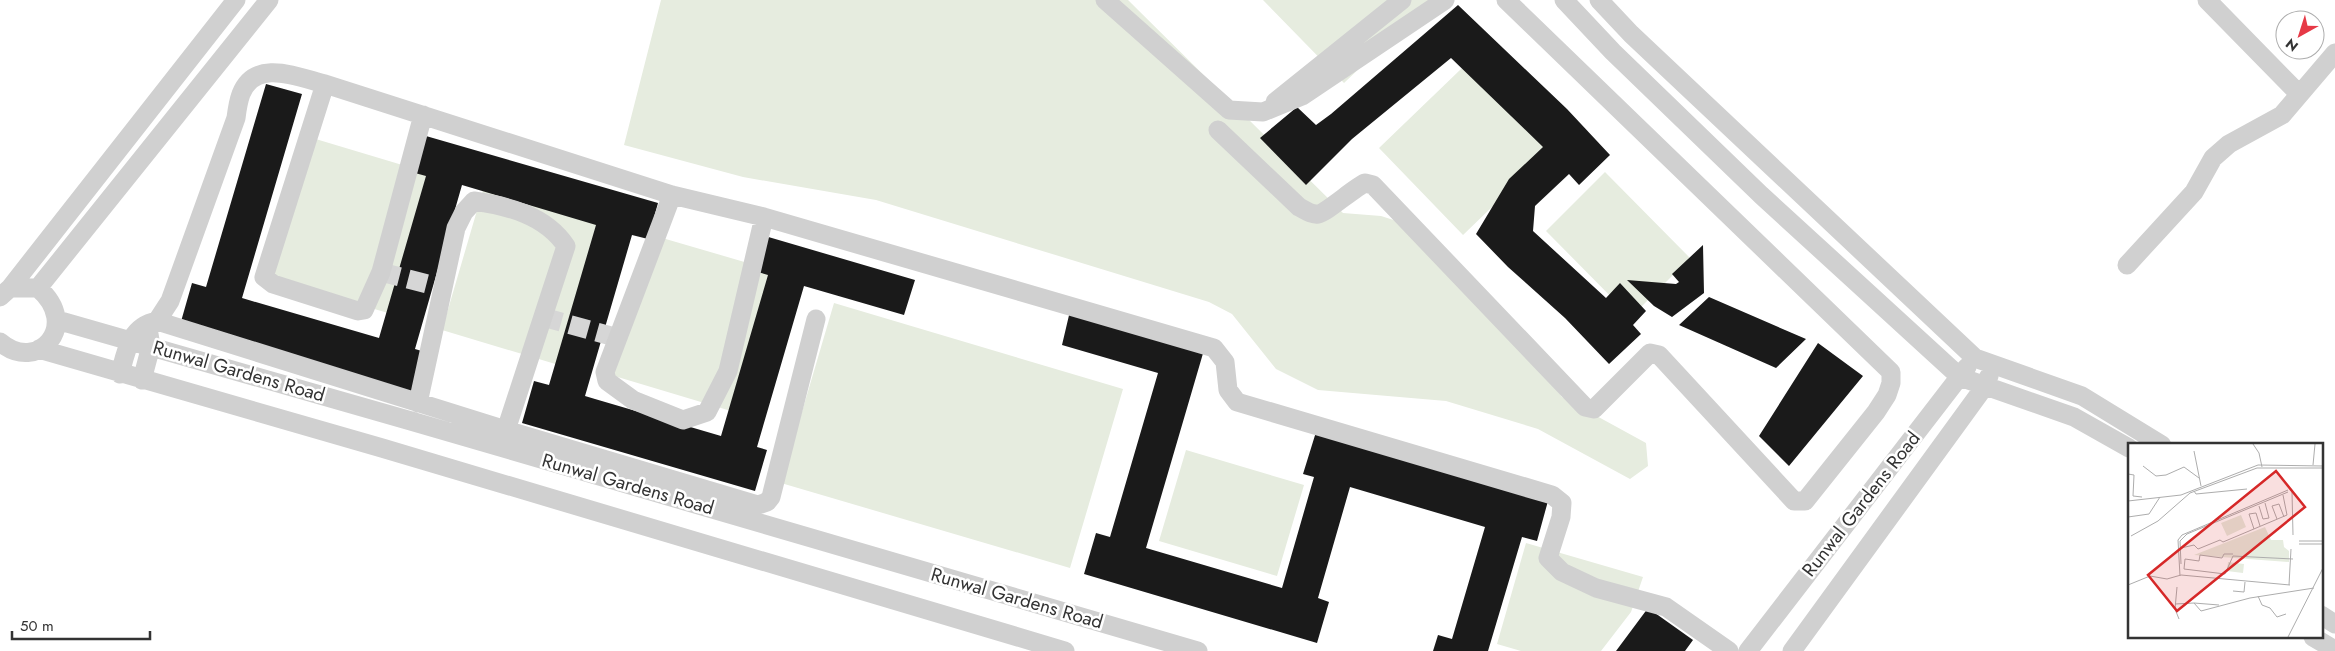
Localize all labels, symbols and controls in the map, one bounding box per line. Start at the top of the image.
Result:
north arrow [2275,10,2325,60]
text: N [2281,34,2302,56]
street label: Runwal Gardens Road [150,333,328,409]
street label: Runwal Gardens Road [1796,426,1926,582]
inset map [2128,443,2322,638]
street label: Runwal Gardens Road [539,446,717,522]
street label: Runwal Gardens Road [928,560,1106,636]
scale bar [12,608,150,640]
text: 50 m [20,615,54,637]

